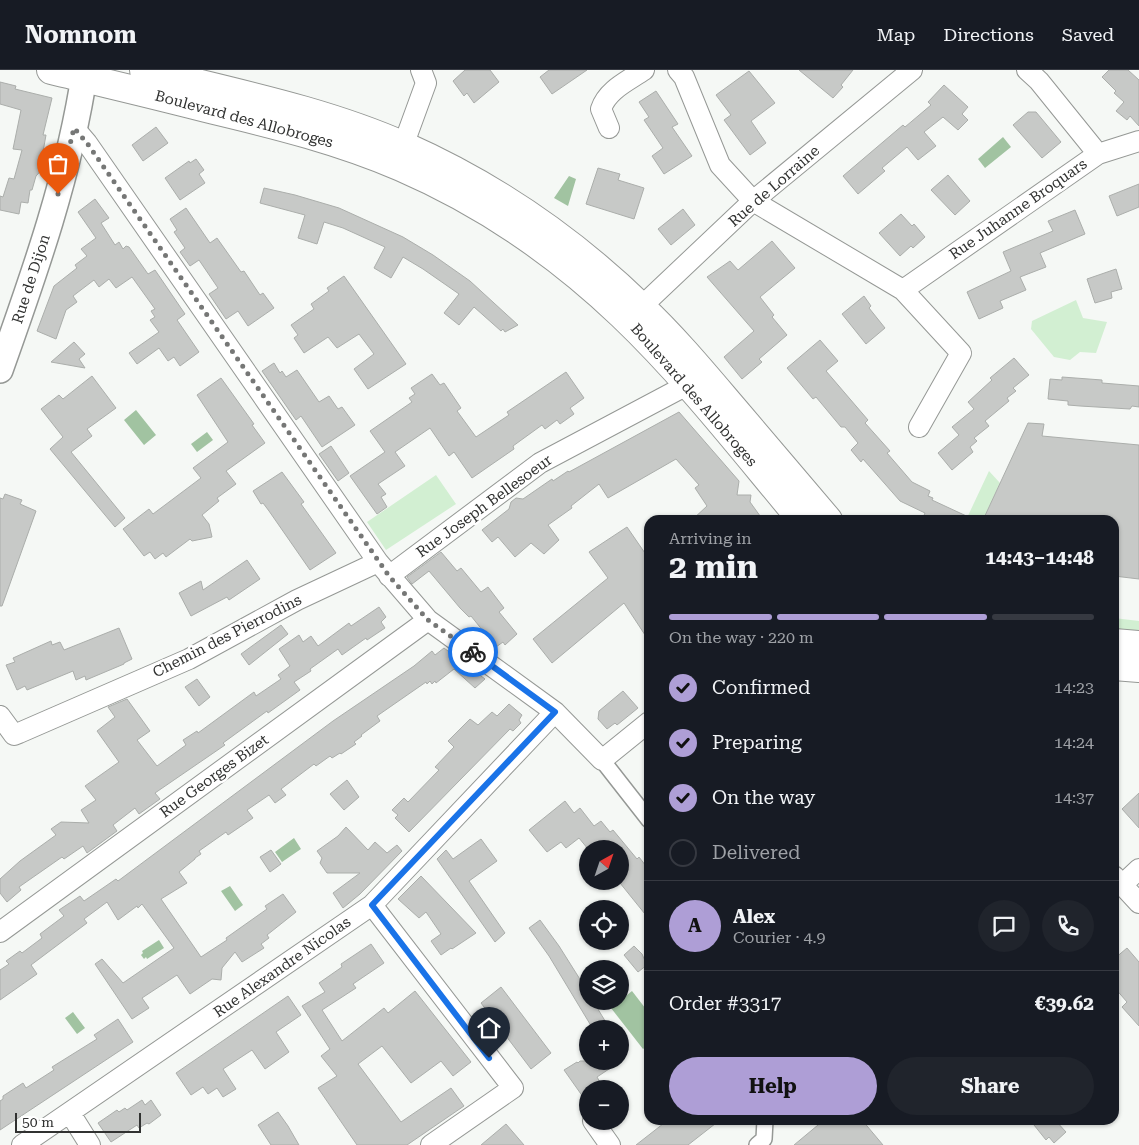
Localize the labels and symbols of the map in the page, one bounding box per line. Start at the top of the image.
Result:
street label: Boulevard des Allobroges [153,87,335,151]
street label: Rue de Lorraine [725,142,823,230]
pin [37,143,79,194]
street label: Rue Juhanne Broquars [946,155,1090,263]
street label: Rue de Dijon [8,232,54,326]
street label: Boulevard des Allobroges [627,320,761,470]
street label: Rue Joseph Bellesoeur [413,451,555,561]
street label: Chemin des Pierrodins [150,591,304,681]
courier [448,627,498,677]
street label: Rue Georges Bizet [156,730,272,821]
north arrow [579,840,629,890]
street label: Rue Alexandre Nicolas [210,913,354,1021]
pin [468,1007,510,1058]
scale bar [15,1110,141,1133]

